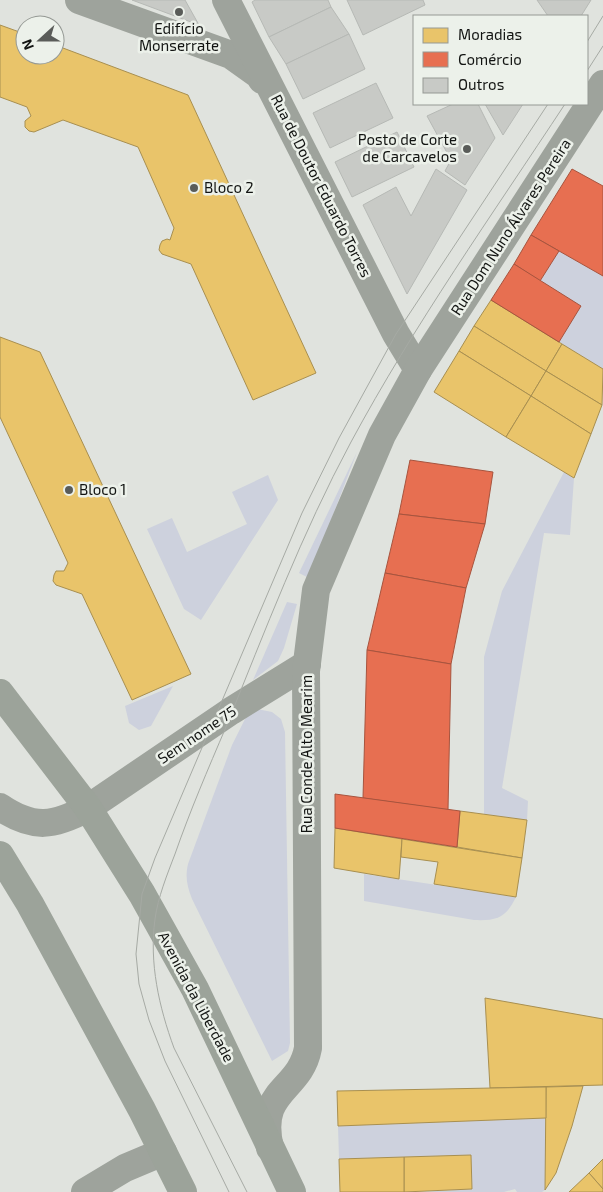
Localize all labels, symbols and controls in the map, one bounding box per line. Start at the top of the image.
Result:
marker: Edifício Monserrate [173,6,185,18]
north arrow [15,15,65,65]
legend [413,15,588,105]
place label: Edifício Monserrate [139,19,219,54]
text: Moradias [458,25,522,43]
text: N [18,37,37,53]
text: Comércio [458,50,522,68]
text: Outros [458,75,504,93]
street label: Rua de Doutor Eduardo Torres [268,91,376,280]
place label: Posto de Corte de Carcavelos [358,130,457,165]
street label: Rua Dom Nuno Álvares Pereira [446,135,574,318]
marker: Posto de Corte de Carcavelos [461,143,473,155]
place label: Bloco 2 [204,178,254,196]
marker: Bloco 2 [188,182,200,194]
place label: Bloco 1 [79,480,126,498]
marker: Bloco 1 [63,484,75,496]
street label: Rua Conde Alto Mearim [297,675,315,833]
street label: Sem nome 75 [154,701,239,767]
street label: Avenida da Liberdade [155,928,239,1065]

